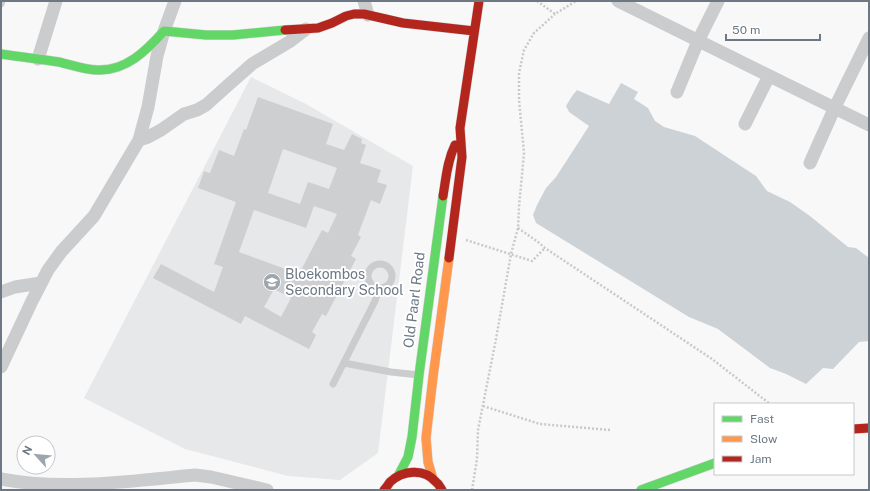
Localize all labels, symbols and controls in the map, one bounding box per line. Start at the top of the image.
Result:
scale bar [726,16,820,42]
text: 50 m [732,23,760,37]
street label: Old Paarl Road [400,251,428,349]
place label: Bloekombos Secondary School [285,266,404,298]
school or university icon: Bloekombos Secondary School [262,272,282,292]
legend [714,403,854,475]
text: Fast [750,412,775,426]
text: Slow [750,432,778,446]
north arrow [16,435,56,475]
text: N [20,444,34,457]
text: Jam [750,452,772,466]

